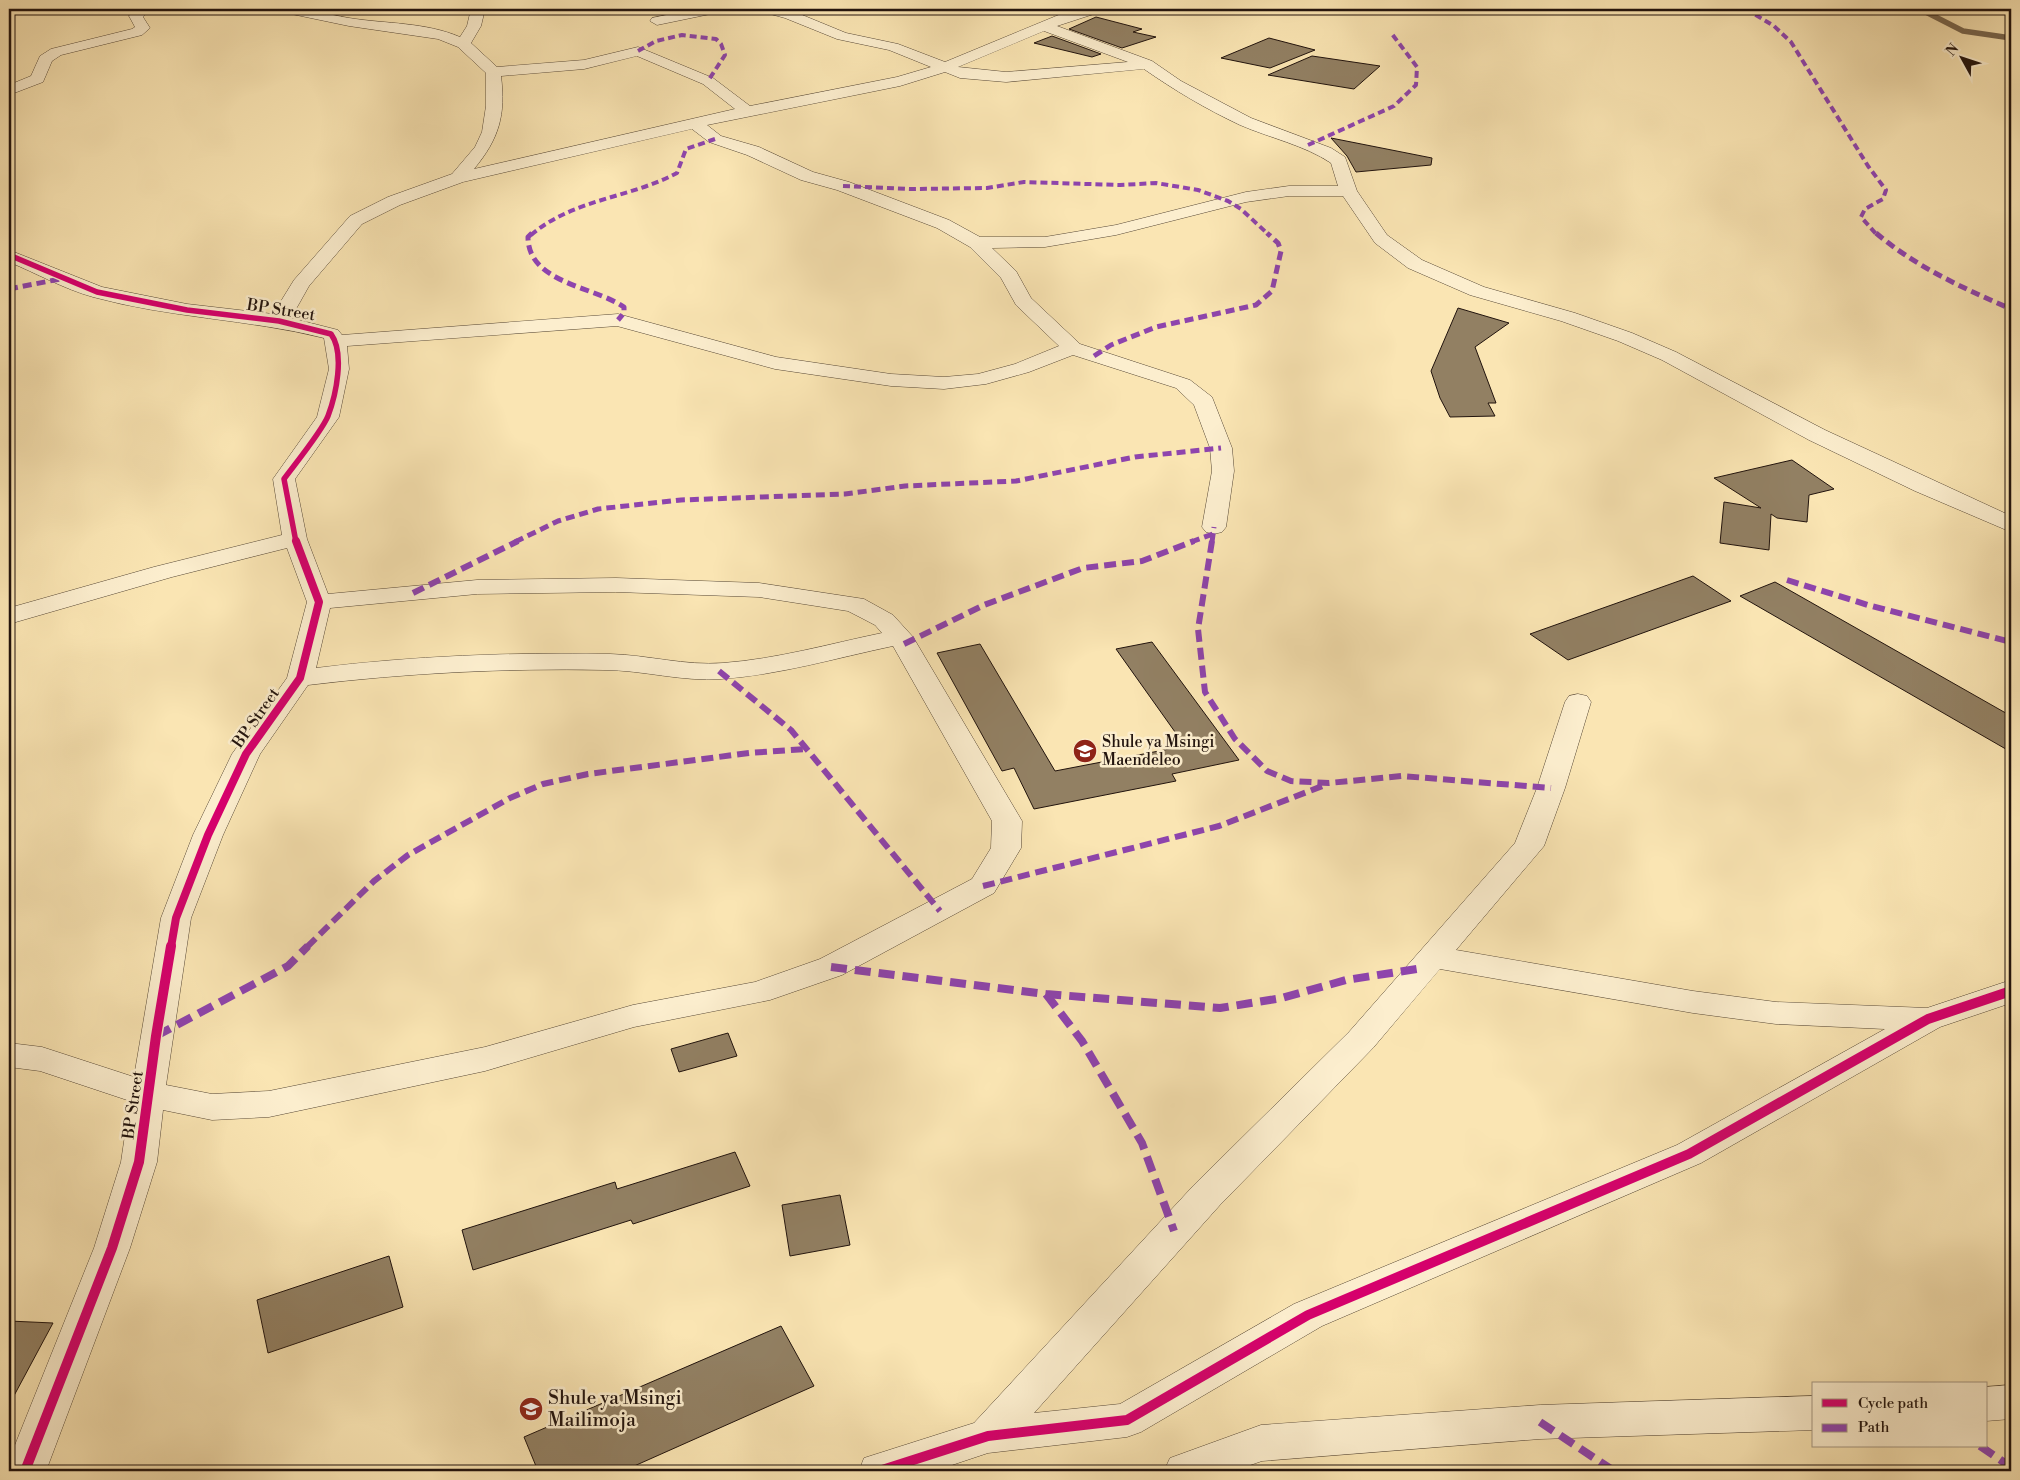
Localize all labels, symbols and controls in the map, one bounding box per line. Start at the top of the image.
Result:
north arrow [1938,32,1988,82]
text: N [1942,40,1963,60]
street label: BP Street [244,295,317,325]
street label: BP Street [227,684,284,753]
place label: Shule ya Msingi Maendeleo [1102,732,1215,770]
school or university icon: Shule ya Msingi Maendeleo [1072,738,1098,764]
street label: BP Street [118,1069,148,1142]
legend [1812,1382,1988,1448]
place label: Shule ya Msingi Mailimoja [548,1386,682,1432]
text: Cycle path [1858,1394,1928,1413]
school or university icon: Shule ya Msingi Mailimoja [518,1396,544,1422]
text: Path [1858,1418,1890,1437]

